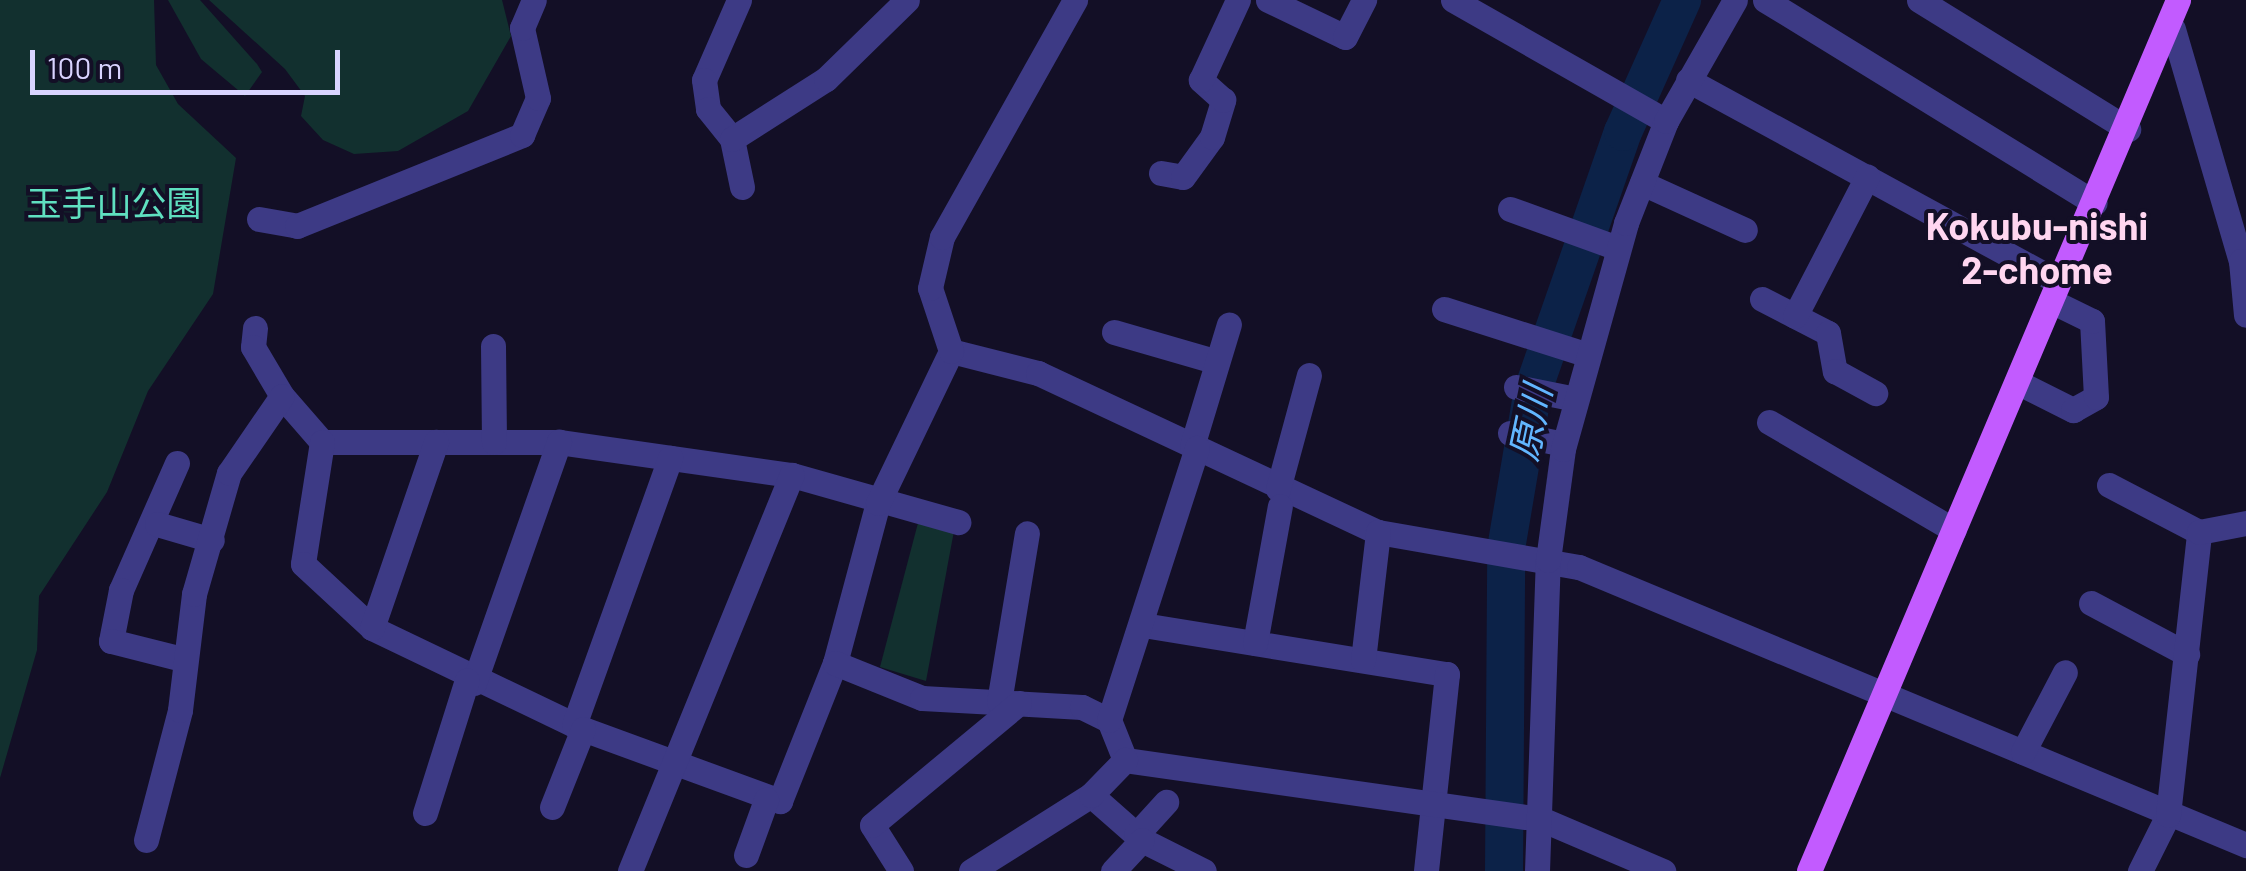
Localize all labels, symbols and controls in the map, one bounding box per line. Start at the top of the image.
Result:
scale bar [35,30,345,92]
text: 100 m [47,49,122,85]
park label: 玉手山公園 [27,181,201,223]
district label: Kokubu-nishi 2-chome [1926,203,2148,292]
water label: 原川 [1500,381,1560,465]

